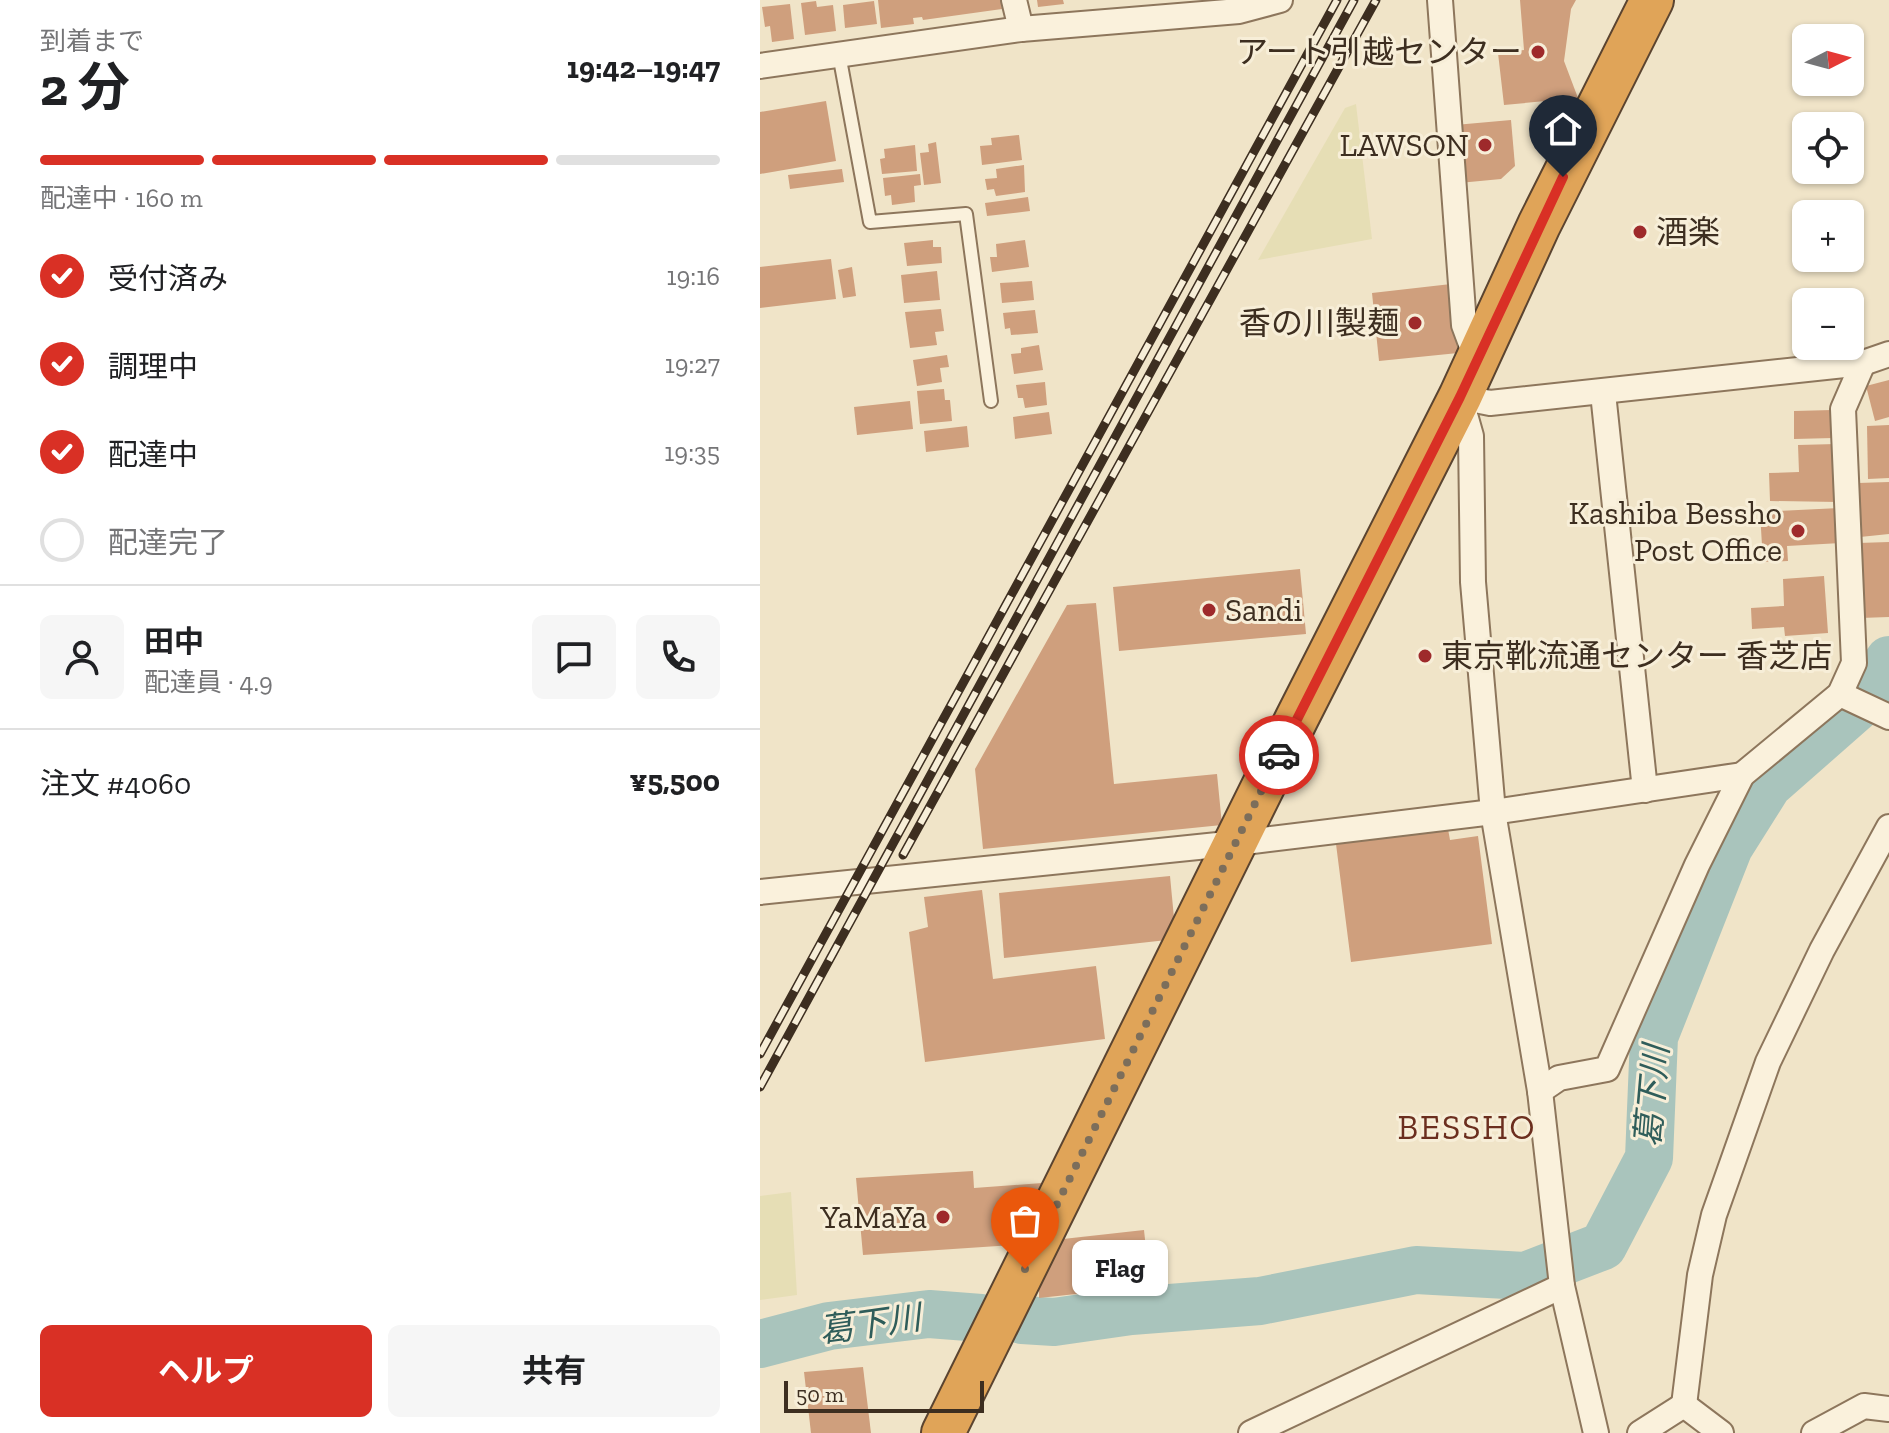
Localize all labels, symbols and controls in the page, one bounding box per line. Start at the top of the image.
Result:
north arrow [1792,24,1864,96]
map controls [1792,24,1864,360]
text: 到着まで [40,25,144,57]
place label: アート引越センター [1236,33,1522,71]
marker: アート引越センター [1529,43,1547,61]
text: 19:42–19:47 [567,50,720,86]
text: 2 分 [40,56,130,118]
pin [1529,95,1597,177]
icon: home [1541,107,1585,151]
button: locate [1792,112,1864,184]
place label: LAWSON [1340,126,1469,164]
marker: LAWSON [1476,136,1494,154]
text: 配達中 · 160 m [40,182,203,214]
button: + [1792,200,1864,272]
place label: 酒楽 [1656,213,1720,251]
marker: 酒楽 [1631,223,1649,241]
icon: check [40,254,84,298]
text: 19:16 [667,260,720,292]
text: 受付済み [108,261,228,297]
button: − [1792,288,1864,360]
place label: 香の川製麺 [1239,304,1399,342]
marker: 香の川製麺 [1406,314,1424,332]
icon: check [40,342,84,386]
text: 19:27 [665,348,720,380]
text: 調理中 [108,349,198,385]
icon: check [40,430,84,474]
text: 19:35 [664,436,720,468]
text: 配達中 [108,437,198,473]
place label: Kashiba Bessho Post Office [1569,494,1782,569]
marker: Kashiba Bessho Post Office [1789,522,1807,540]
text: 配達完了 [108,525,228,561]
place label: Sandi [1225,591,1302,629]
marker: Sandi [1200,601,1218,619]
button: person [40,615,124,699]
button: chat [532,615,616,699]
button: phone [636,615,720,699]
text: 田中 [144,624,204,660]
place label: 東京靴流通センター 香芝店 [1441,637,1832,675]
marker: 東京靴流通センター 香芝店 [1416,647,1434,665]
text: 配達員 · 4.9 [144,666,273,698]
courier [1239,715,1319,795]
icon: car [1257,733,1301,777]
text: ¥5,500 [630,763,720,799]
text: 注文 #4060 [40,766,191,802]
water label: 葛下川 [1627,1040,1677,1149]
district label: BESSHO [1398,1107,1536,1148]
pin [991,1187,1059,1269]
place label: YaMaYa [819,1198,927,1236]
icon: bag [1003,1199,1047,1243]
marker: YaMaYa [934,1208,952,1226]
callout: Flag [1073,1241,1169,1297]
text: Flag [1095,1252,1145,1284]
water label: 葛下川 [817,1296,926,1351]
button: ヘルプ [40,1325,372,1417]
button: 共有 [388,1325,720,1417]
scale bar [784,1377,984,1413]
text: 50 m [796,1381,844,1408]

